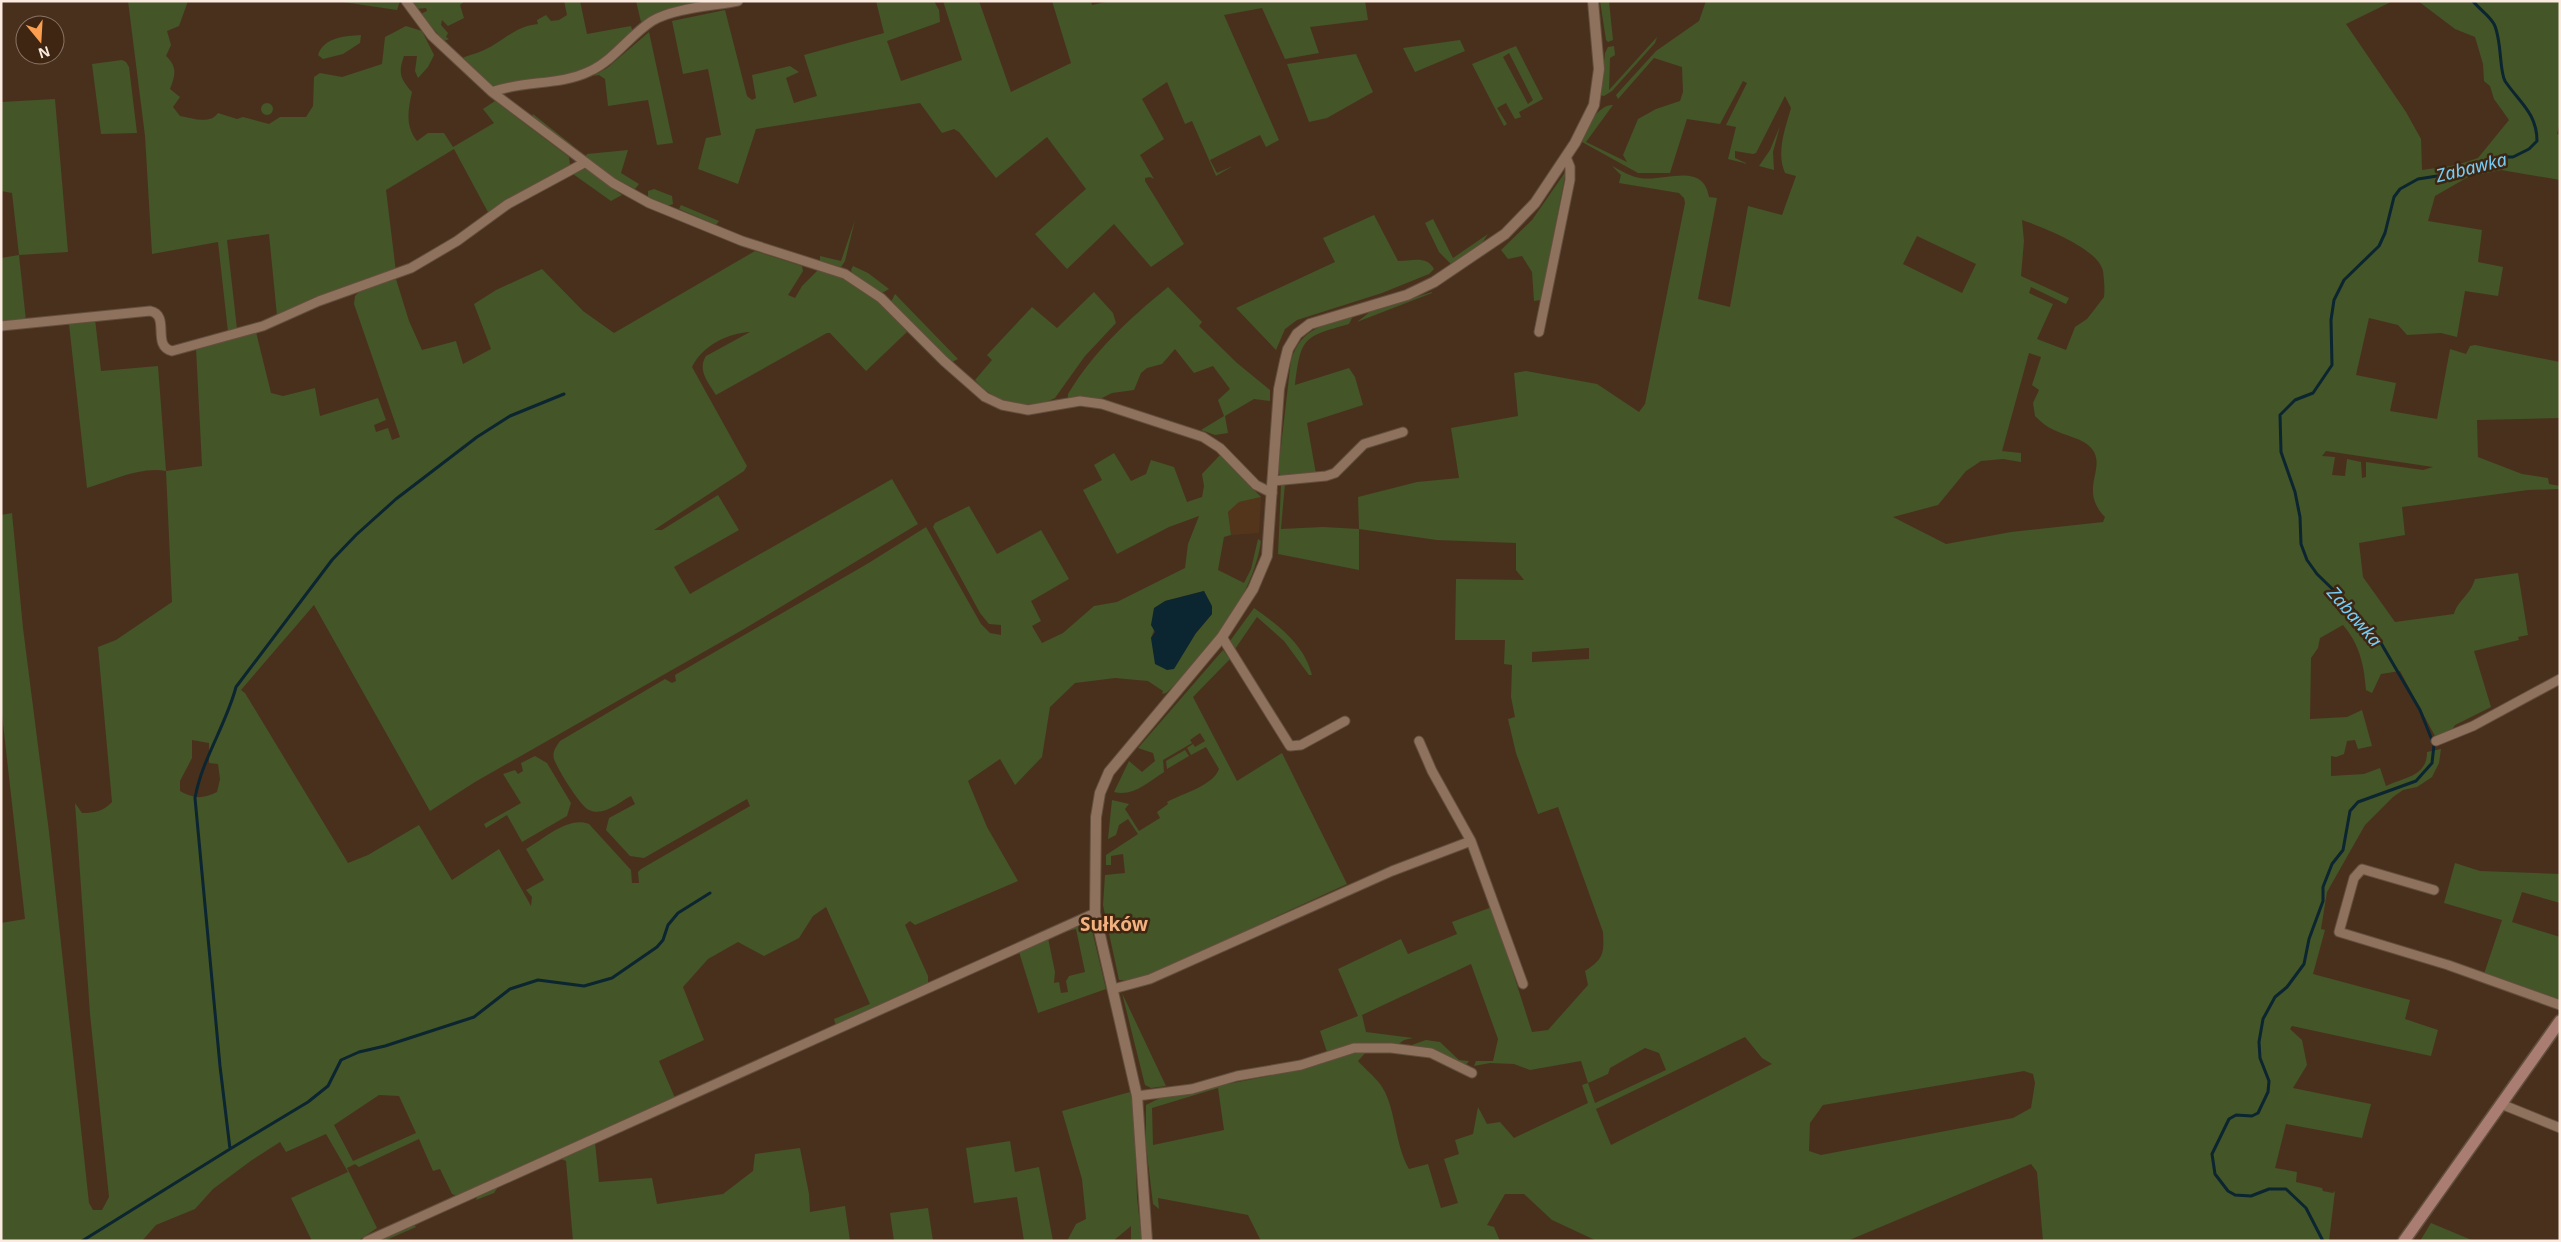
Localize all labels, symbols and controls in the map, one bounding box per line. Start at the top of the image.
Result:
north arrow [15,15,65,65]
text: N [36,42,53,64]
water label: Zabawka [2432,147,2509,188]
water label: Zabawka [2321,580,2388,651]
district label: Sułków [1080,911,1149,937]

